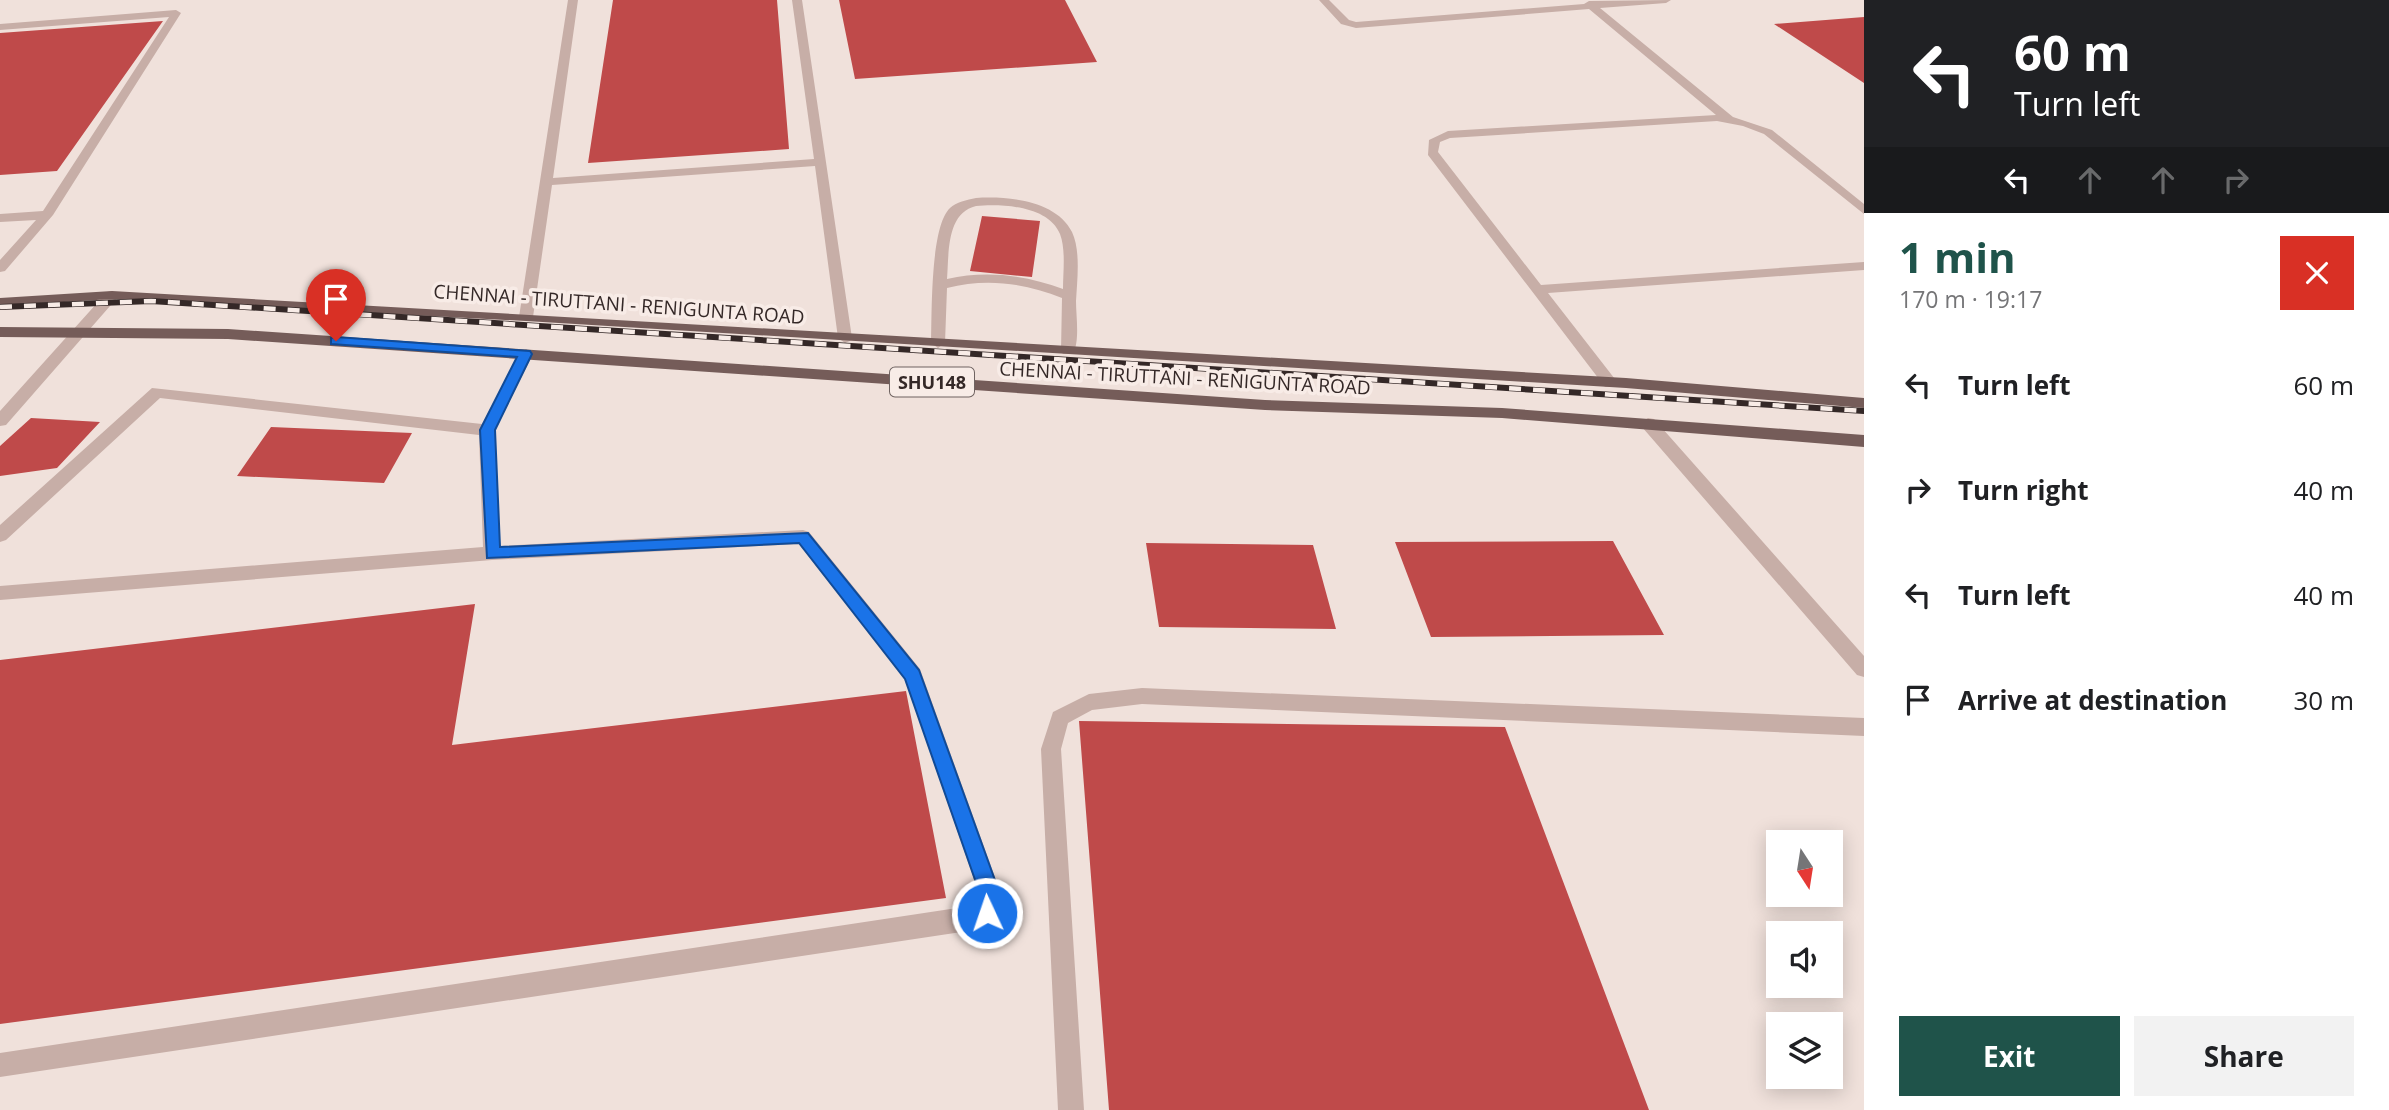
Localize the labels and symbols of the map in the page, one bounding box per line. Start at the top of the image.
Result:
pin [306,269,366,341]
street label: CHENNAI - TIRUTTANI - RENIGUNTA ROAD [433,278,805,330]
street label: CHENNAI - TIRUTTANI - RENIGUNTA ROAD [999,355,1371,401]
road number: SHU148 [890,368,974,396]
north arrow [1766,830,1843,906]
position arrow [950,876,1024,950]

